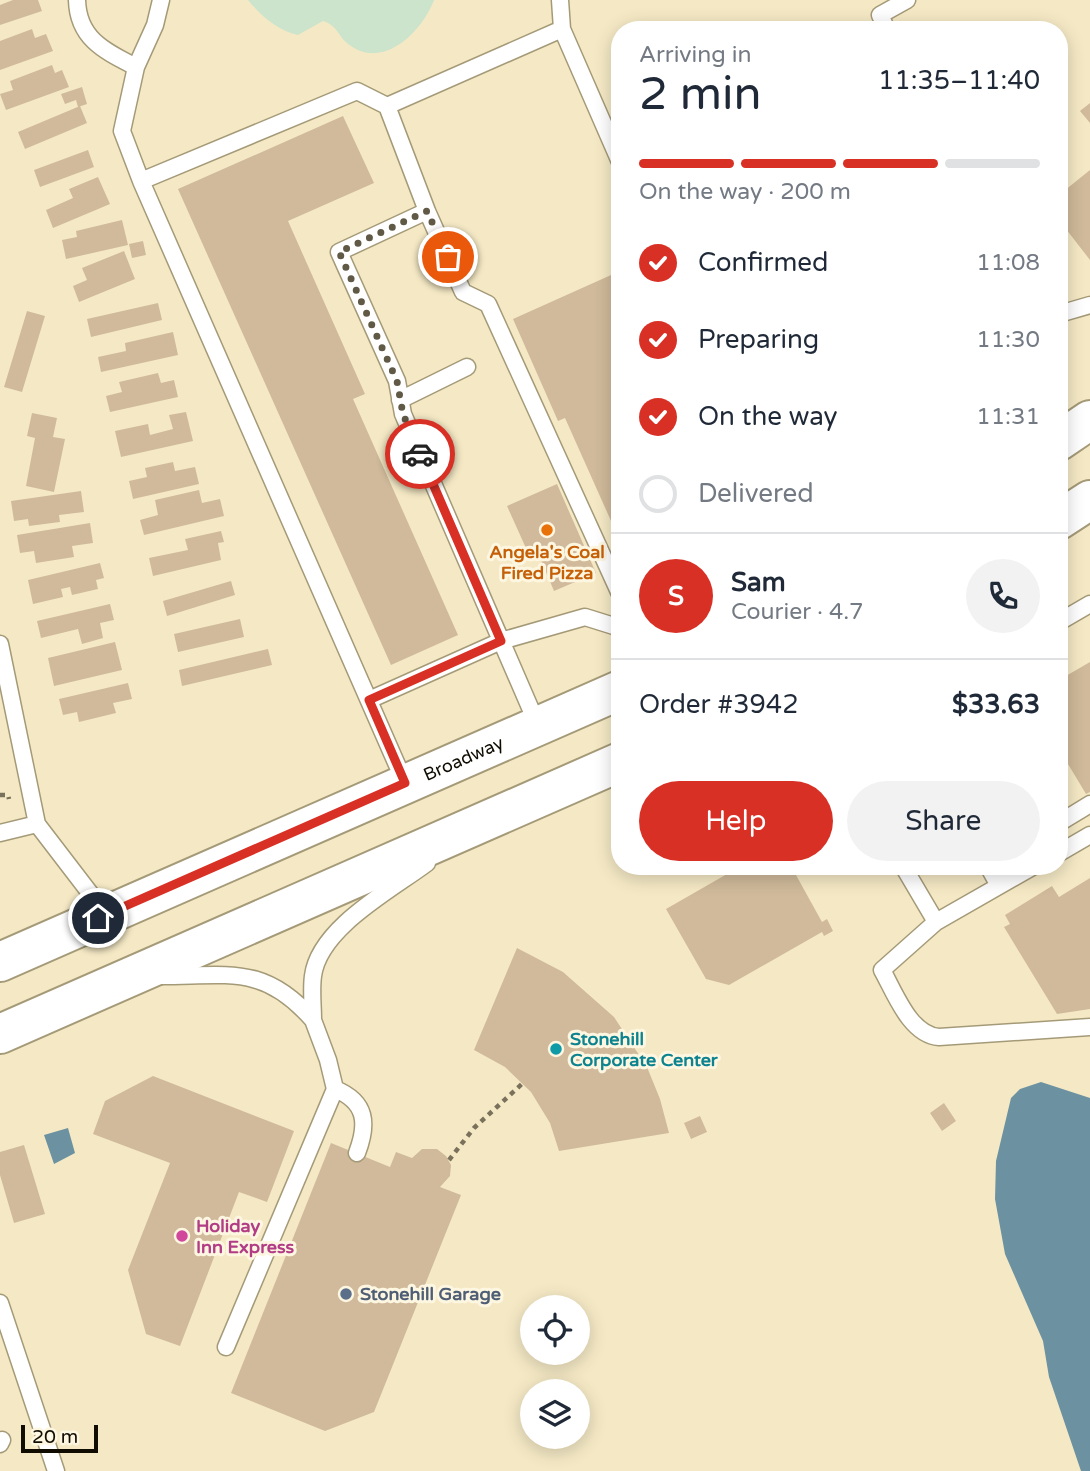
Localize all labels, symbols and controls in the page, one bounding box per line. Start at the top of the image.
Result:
text: Arriving in [639,41,752,69]
text: 11:35–11:40 [878,65,1040,96]
text: 2 min [639,67,762,122]
text: On the way · 200 m [639,178,851,206]
pin [418,227,478,287]
icon: bag [429,238,467,276]
icon: check [639,244,677,282]
text: Confirmed [698,247,828,278]
text: 11:08 [976,249,1040,277]
icon: check [639,321,677,359]
text: Preparing [698,324,819,355]
text: 11:30 [976,326,1040,354]
icon: check [639,398,677,436]
text: On the way [698,401,838,432]
text: 11:31 [976,403,1040,431]
courier [385,419,455,489]
icon: car [401,435,439,473]
text: Delivered [698,478,814,509]
marker: Angela's Coal Fired Pizza [539,522,555,538]
place label: Angela's Coal Fired Pizza [489,541,605,584]
button: phone [966,559,1040,633]
text: Sam [731,567,786,598]
text: S [668,581,684,612]
text: Courier · 4.7 [731,598,864,626]
text: Order #3942 [639,689,799,720]
text: $33.63 [952,689,1040,720]
street label: Broadway [420,731,507,786]
button: Help [639,781,833,861]
button: Share [847,781,1040,861]
pin [68,888,128,948]
icon: home [79,899,117,937]
place label: Stonehill Corporate Center [570,1028,719,1071]
marker: Stonehill Corporate Center [548,1041,564,1057]
place label: Holiday Inn Express [196,1215,295,1258]
marker: Holiday Inn Express [174,1228,190,1244]
place label: Stonehill Garage [360,1283,501,1305]
marker: Stonehill Garage [338,1286,354,1302]
map controls [520,1295,590,1449]
button: locate [520,1295,590,1365]
button: layers [520,1379,590,1449]
scale bar [21,1422,98,1454]
text: 20 m [32,1426,78,1448]

